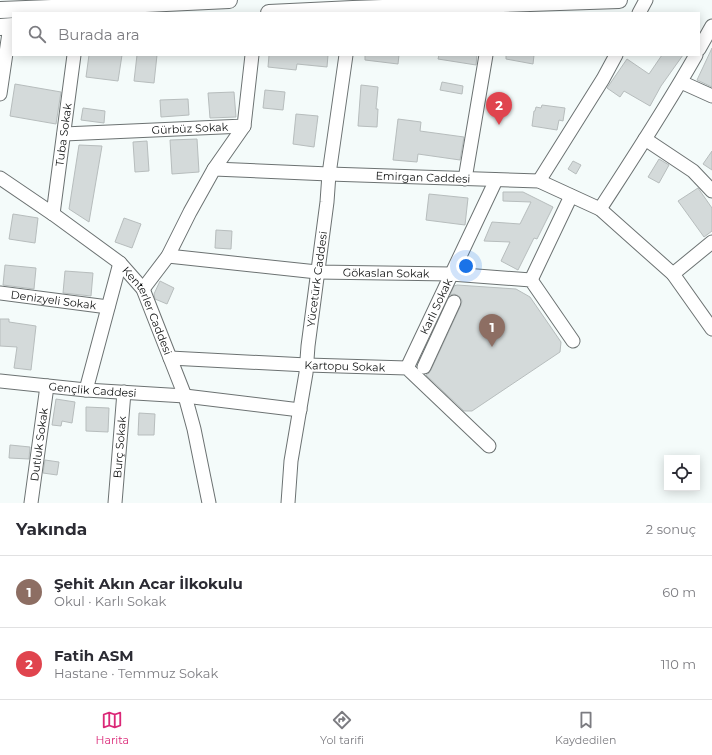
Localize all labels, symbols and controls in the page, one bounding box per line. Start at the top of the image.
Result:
search box [12,12,700,56]
icon: search [26,23,48,45]
text: Burada ara [58,25,140,44]
pin: 2 [486,92,512,125]
street label: Tuba Sokak [52,102,75,167]
street label: Gürbüz Sokak [151,120,229,137]
street label: Emirgan Caddesi [375,169,471,186]
street label: Yücetürk Caddesi [304,230,330,328]
your location [456,256,476,276]
street label: Kenterler Caddesi [119,264,175,357]
street label: Gökaslan Sokak [343,265,430,281]
street label: Karlı Sokak [417,276,456,337]
street label: Denizyeli Sokak [10,287,98,312]
pin: 1 [479,314,505,347]
street label: Kartopu Sokak [304,358,386,374]
street label: Gençlik Caddesi [48,379,137,400]
street label: Dutluk Sokak [27,407,51,482]
street label: Burç Sokak [110,415,129,479]
map controls [664,455,700,491]
button: locate [664,455,700,491]
text: Yakında [16,519,87,539]
text: 2 sonuç [646,521,696,537]
text: Şehit Akın Acar İlkokulu [54,574,243,593]
text: 1 [26,584,32,600]
text: 60 m [662,584,696,600]
text: Okul · Karlı Sokak [54,593,166,609]
text: Fatih ASM [54,646,134,665]
text: 2 [25,656,33,672]
text: 110 m [661,656,696,672]
text: Hastane · Temmuz Sokak [54,665,218,681]
tab: Harita [96,709,129,747]
tab: Yol tarifi [320,709,364,747]
tab: Kaydedilen [555,709,616,747]

